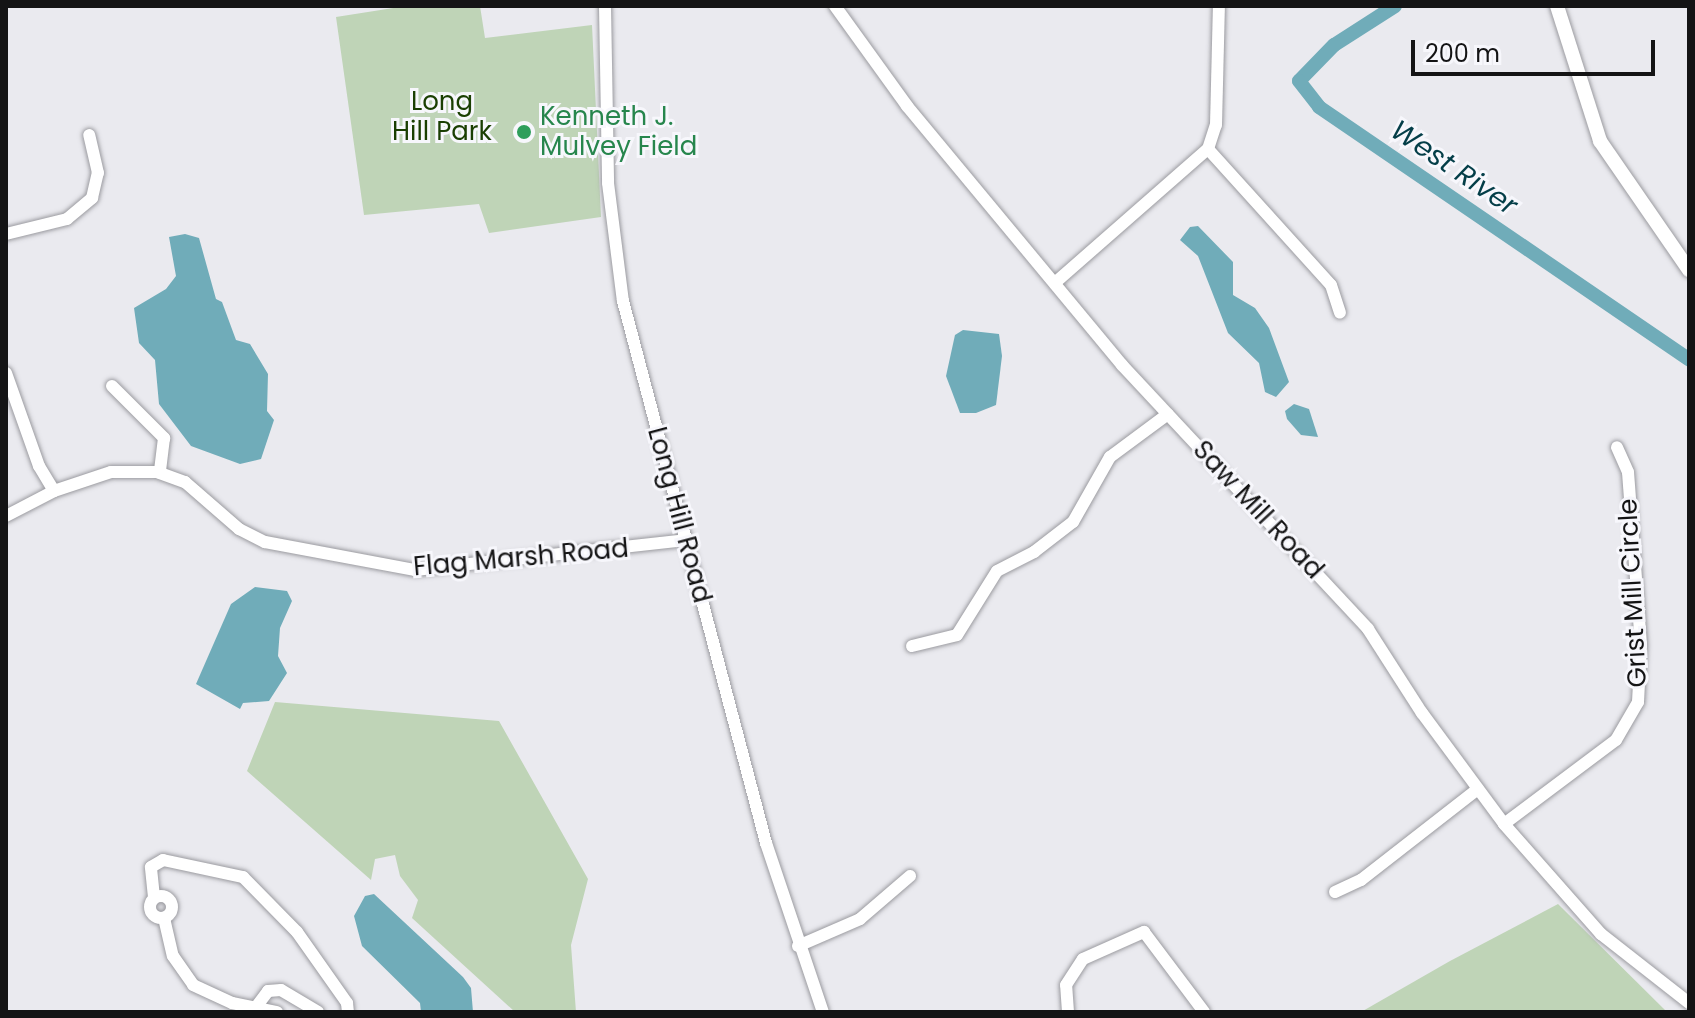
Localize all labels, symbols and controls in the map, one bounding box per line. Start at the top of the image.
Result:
scale bar [1415,24,1659,74]
text: 200 m [1425,37,1500,70]
park label: Long Hill Park [392,86,492,148]
place label: Kenneth J. Mulvey Field [540,101,697,162]
water label: West River [1384,113,1524,223]
marker: Kenneth J. Mulvey Field [515,123,533,141]
street label: Long Hill Road [641,424,717,606]
street label: Saw Mill Road [1186,435,1330,585]
street label: Grist Mill Circle [1612,498,1654,688]
street label: Flag Marsh Road [412,533,630,583]

